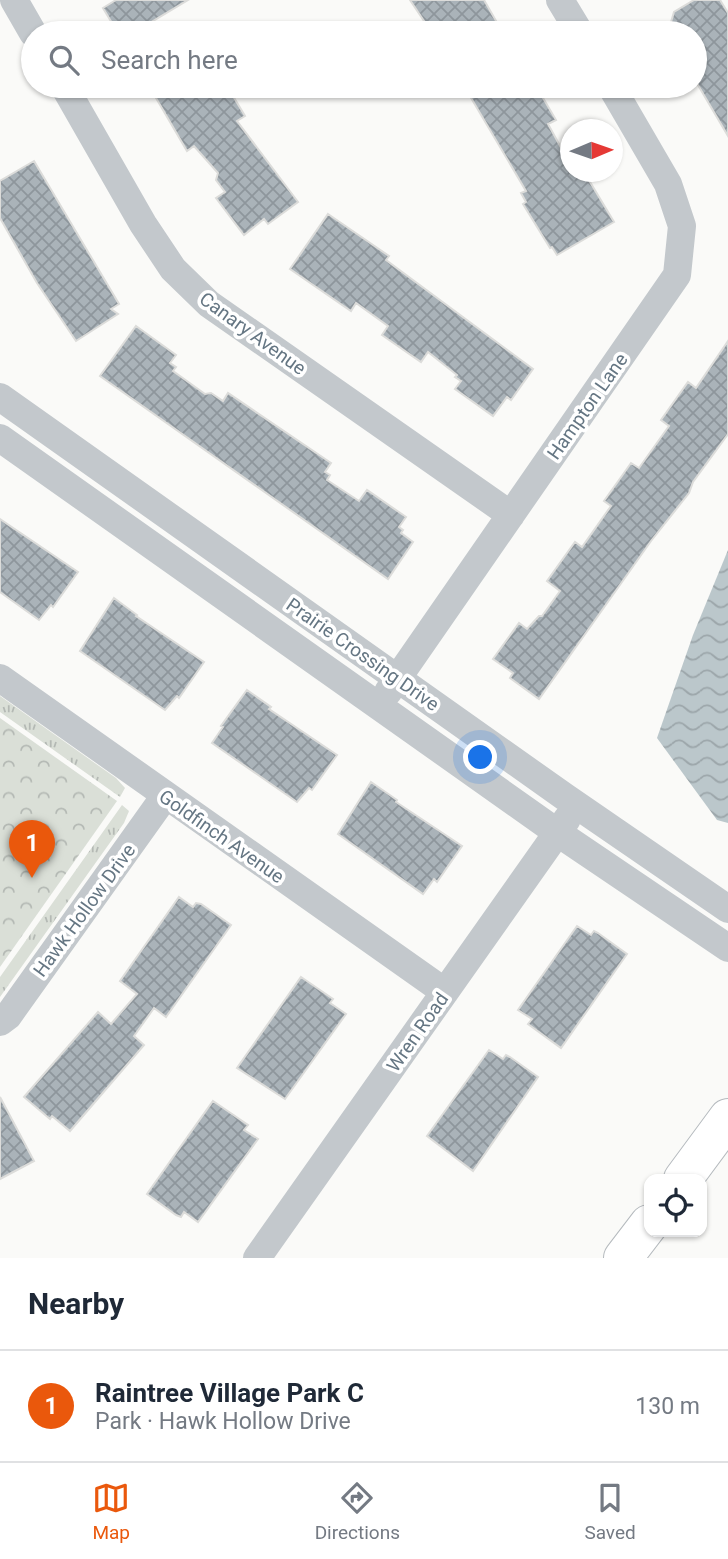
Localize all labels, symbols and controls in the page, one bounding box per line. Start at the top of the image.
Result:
search box [21,21,707,98]
icon: search [45,41,83,79]
text: Search here [101,45,238,75]
north arrow [560,119,623,182]
street label: Canary Avenue [195,287,310,380]
street label: Hampton Lane [542,349,633,464]
street label: Prairie Crossing Drive [282,593,443,716]
your location [463,740,497,774]
street label: Goldfinch Avenue [155,785,289,888]
pin: 1 [9,820,55,878]
street label: Hawk Hollow Drive [28,839,140,981]
street label: Wren Road [382,988,453,1076]
map controls [644,1174,707,1237]
button: locate [644,1174,707,1237]
text: Nearby [28,1286,124,1321]
text: Raintree Village Park C [95,1378,364,1408]
text: 1 [44,1393,58,1420]
text: 130 m [635,1393,700,1420]
text: Park · Hawk Hollow Drive [95,1408,351,1435]
tab: Map [92,1479,130,1544]
tab: Directions [315,1479,400,1544]
tab: Saved [584,1479,636,1544]

